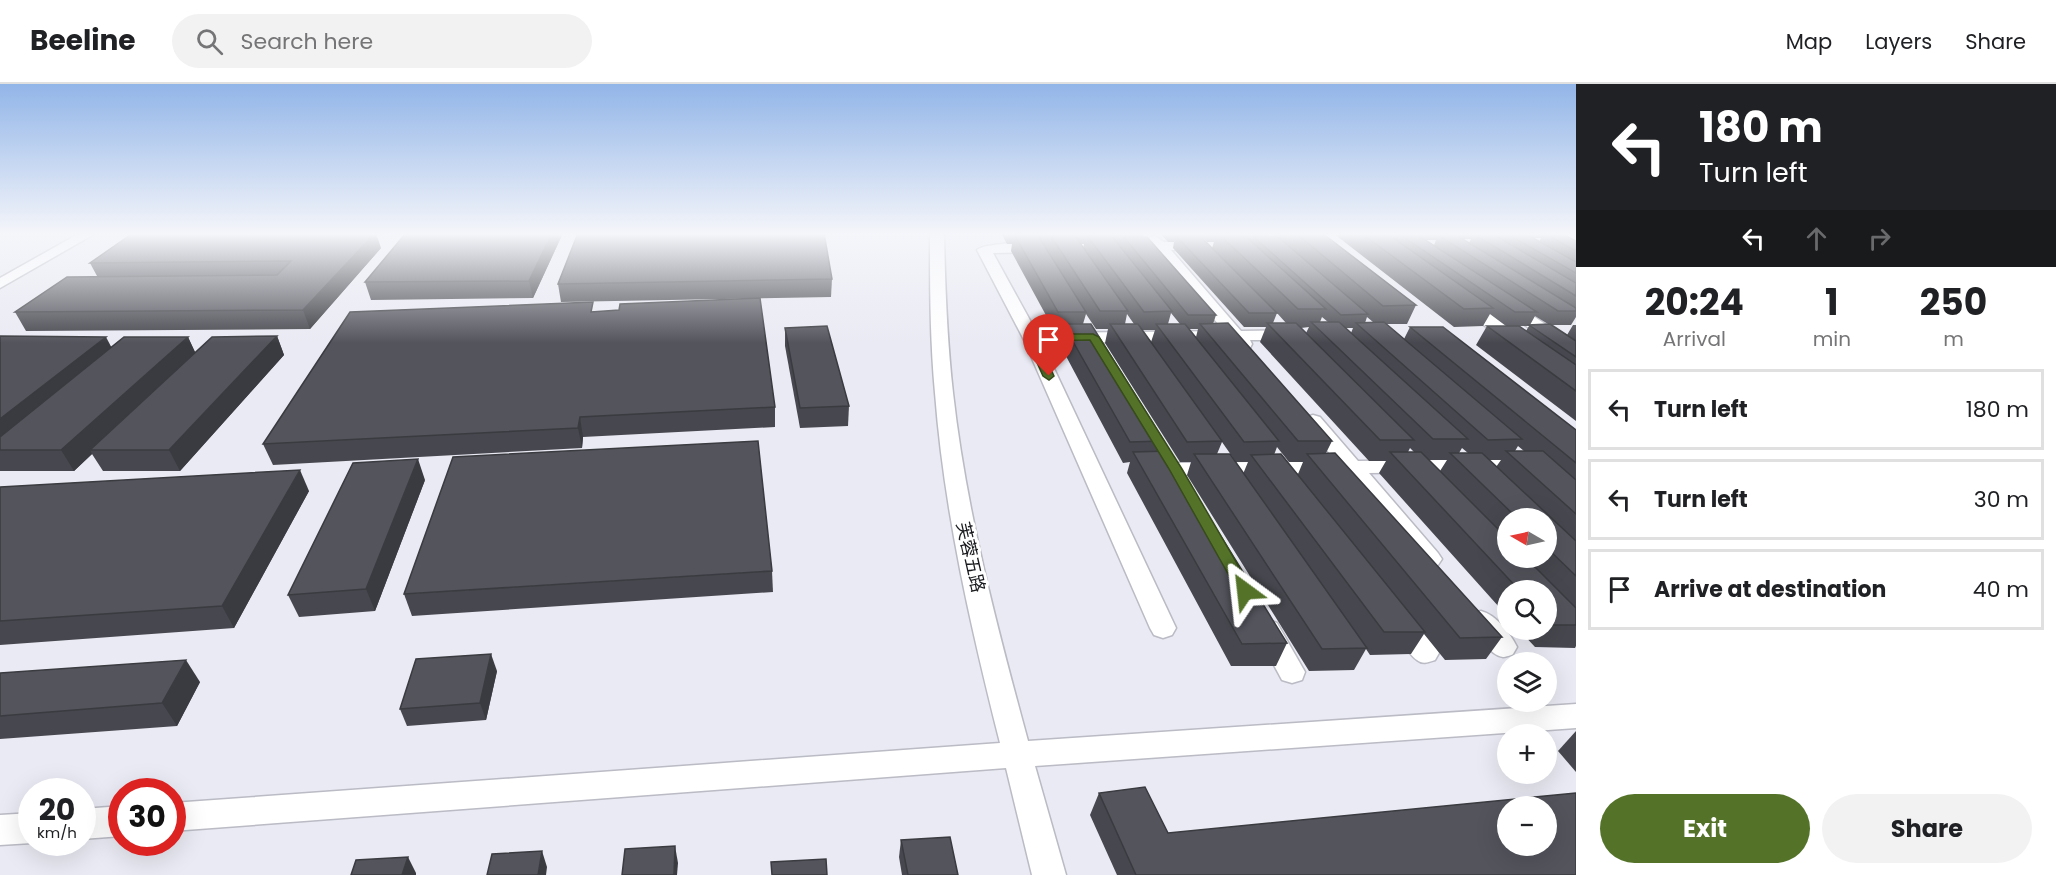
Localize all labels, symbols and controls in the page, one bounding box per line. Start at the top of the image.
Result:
search box [172,14,592,68]
text: Beeline [30,21,136,60]
icon: search [193,25,226,58]
text: Search here [241,26,373,57]
text: Map [1786,27,1832,56]
text: Layers [1865,27,1932,56]
text: Share [1965,27,2026,56]
text: 180 m [1699,98,1823,157]
icon: left [1600,108,1678,186]
text: Turn left [1699,154,1808,191]
icon: left [1737,222,1770,255]
icon: ahead [1800,222,1833,255]
icon: right [1863,222,1896,255]
text: 20:24 [1645,277,1744,328]
text: 1 [1825,277,1839,328]
text: 250 [1920,277,1987,328]
pin [1023,314,1074,376]
icon: arrive [1032,323,1065,356]
text: Arrival [1663,325,1726,353]
text: min [1813,325,1851,353]
text: m [1943,325,1964,353]
icon: left [1603,393,1636,426]
text: Turn left [1654,394,1748,425]
text: 180 m [1966,394,2029,425]
icon: left [1603,483,1636,516]
text: Turn left [1654,484,1748,515]
text: 30 m [1974,484,2029,515]
north arrow [1497,508,1557,568]
map controls [1497,508,1557,856]
street label: 芙蓉五路 [951,519,991,595]
position arrow [1213,559,1277,623]
icon: arrive [1603,573,1636,606]
text: Arrive at destination [1654,574,1886,605]
text: 40 m [1973,574,2029,605]
button: search [1497,580,1557,640]
button: layers [1497,652,1557,712]
button: + [1497,724,1557,784]
speed limit sign: 30 [108,778,186,856]
text: 20 [39,788,75,831]
button: Exit [1600,794,1810,863]
button: Share [1822,794,2032,863]
button: − [1497,796,1557,856]
text: km/h [37,822,77,843]

